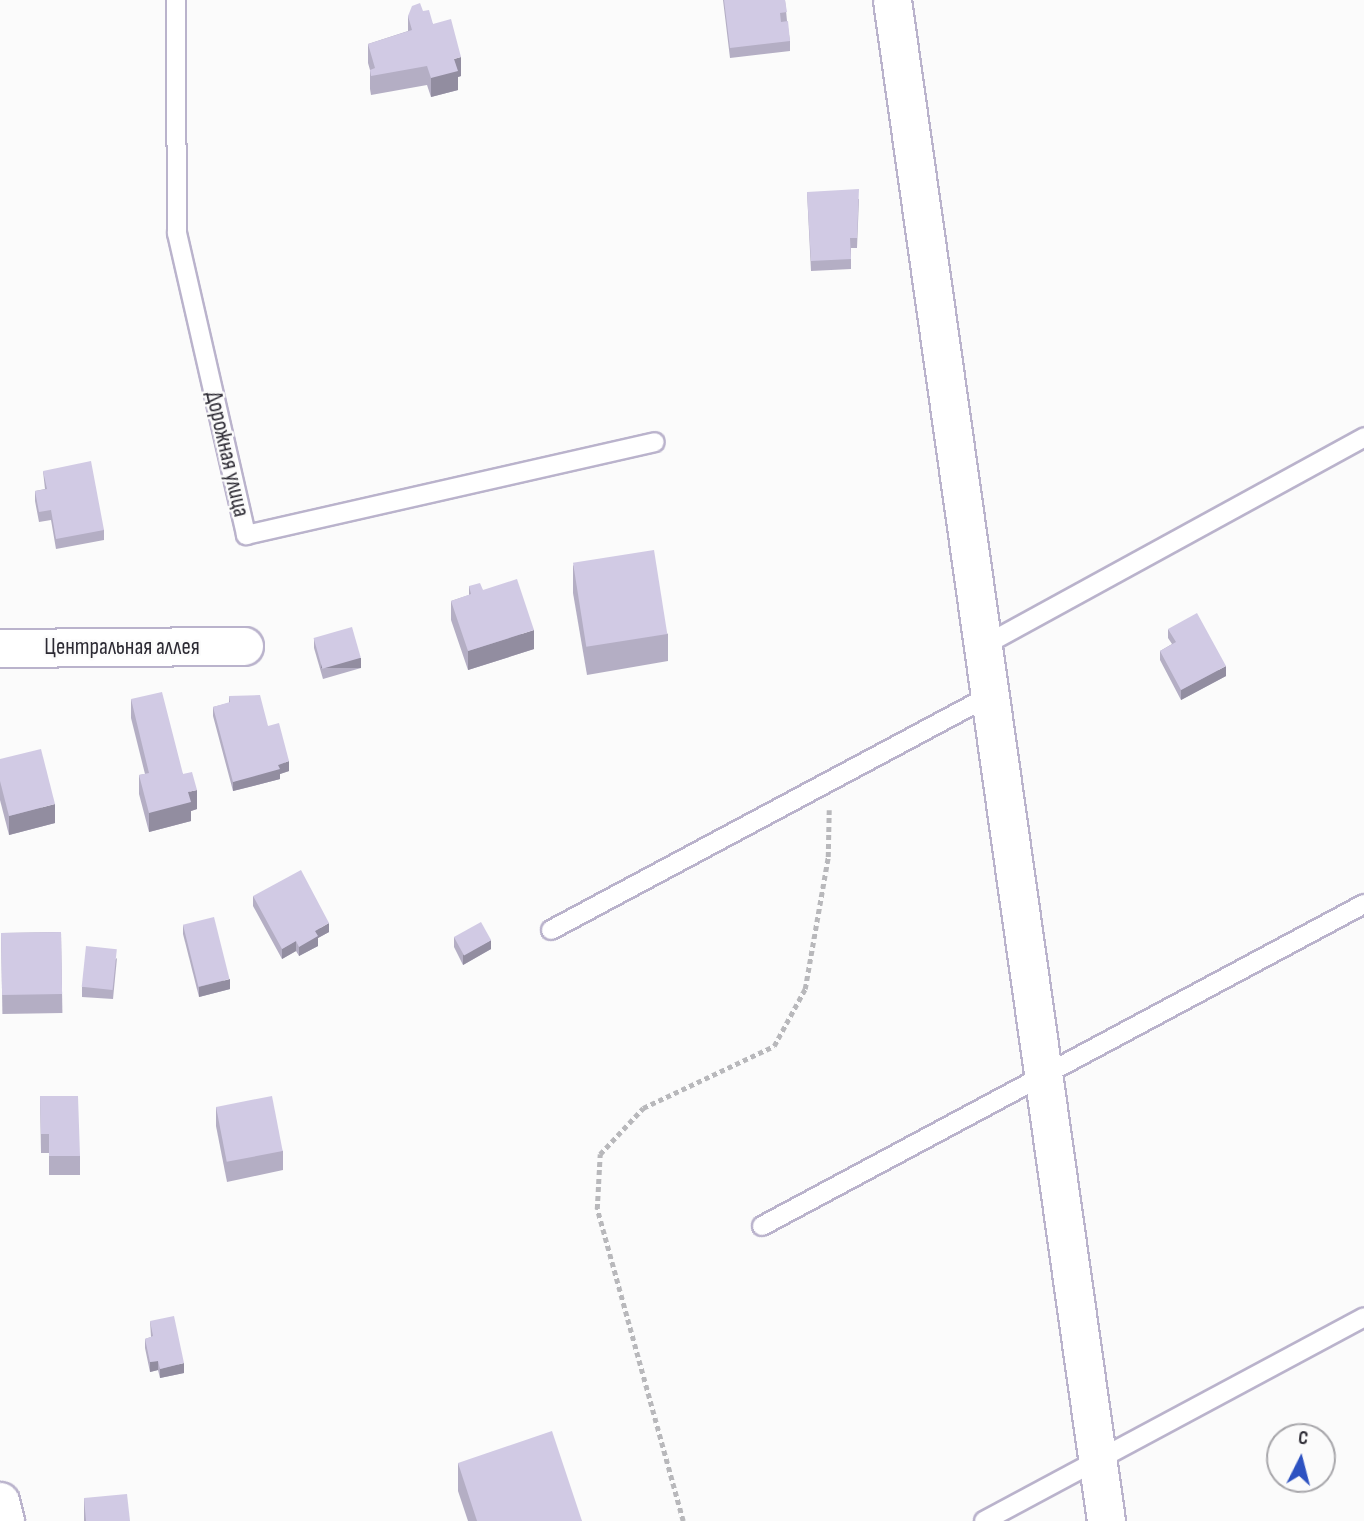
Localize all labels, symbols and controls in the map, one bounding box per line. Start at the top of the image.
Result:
street label: Дорожная улица [199,389,255,519]
street label: Центральная аллея [44,633,200,661]
north arrow [1266,1423,1336,1493]
text: С [1297,1427,1309,1451]

